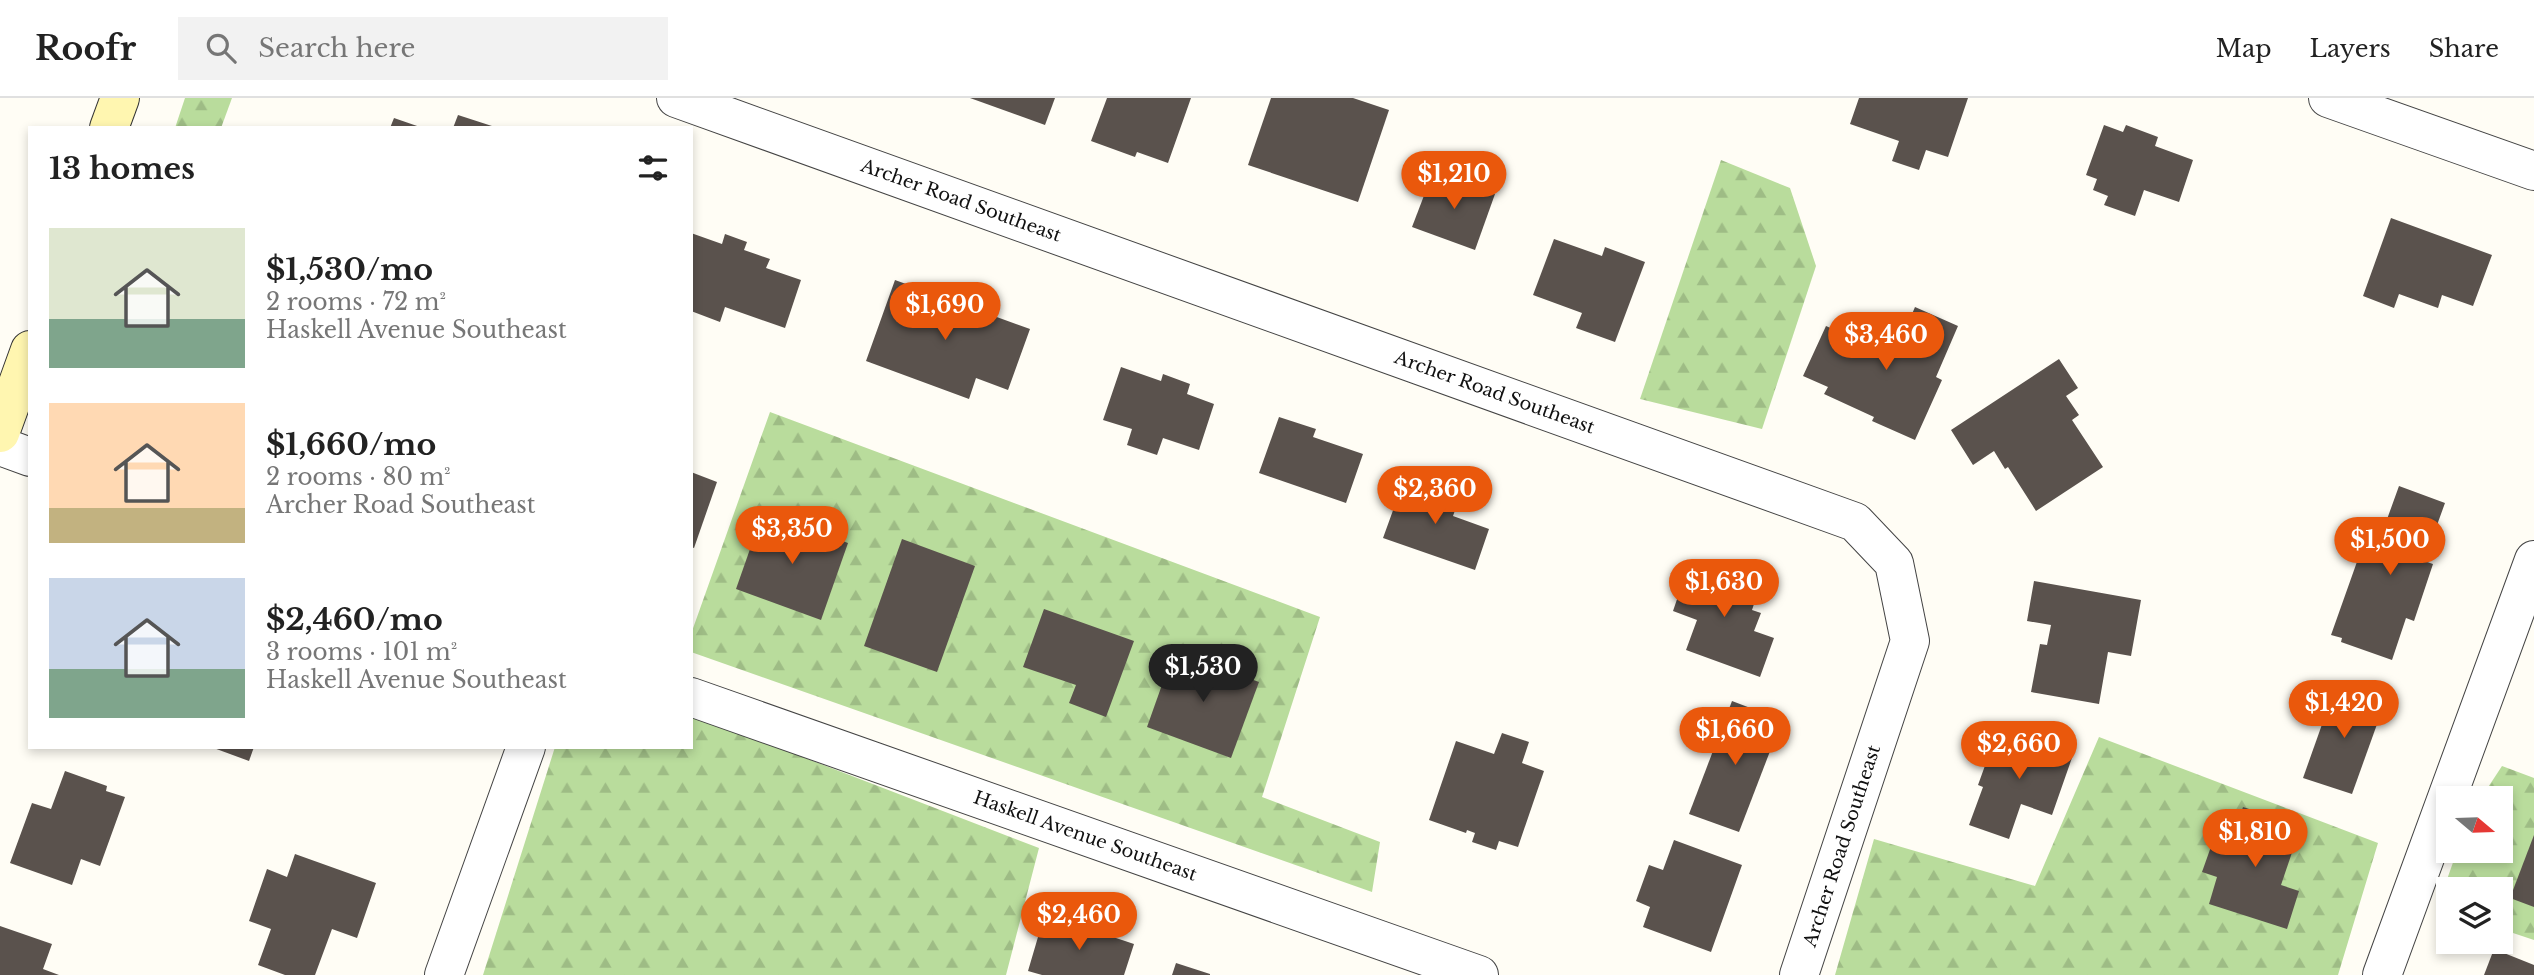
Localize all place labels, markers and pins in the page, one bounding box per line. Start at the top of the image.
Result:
pin: $1,210 [1397,152,1511,211]
pin: $1,690 [888,282,1002,342]
pin: $3,460 [1829,313,1943,372]
pin: $2,360 [1378,466,1492,526]
pin: $3,350 [735,506,849,566]
pin: $1,500 [2333,518,2447,577]
pin: $1,630 [1667,560,1781,619]
pin: $1,530 [1146,644,1260,704]
pin: $1,420 [2287,680,2401,740]
pin: $1,660 [1678,708,1792,767]
pin: $2,660 [1962,722,2076,781]
pin: $1,810 [2198,810,2312,869]
pin: $2,460 [1022,892,1136,952]

